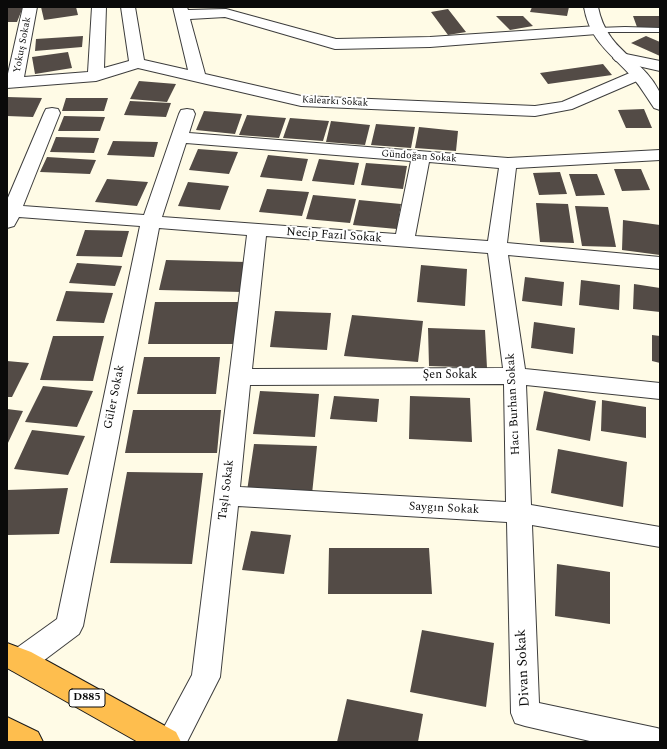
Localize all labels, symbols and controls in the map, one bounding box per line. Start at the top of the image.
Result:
street label: Yokuş Sokak [12,16,34,74]
street label: Kalearkı Sokak [302,94,368,110]
street label: Gündoğan Sokak [381,148,457,166]
street label: Necip Fazıl Sokak [286,225,382,247]
street label: Hacı Burhan Sokak [504,353,524,455]
street label: Güler Sokak [102,364,128,430]
street label: Şen Sokak [423,369,477,383]
street label: Taşlı Sokak [216,459,238,521]
street label: Saygın Sokak [408,500,480,518]
street label: Divan Sokak [514,629,534,707]
road number: D885 [69,689,105,707]

